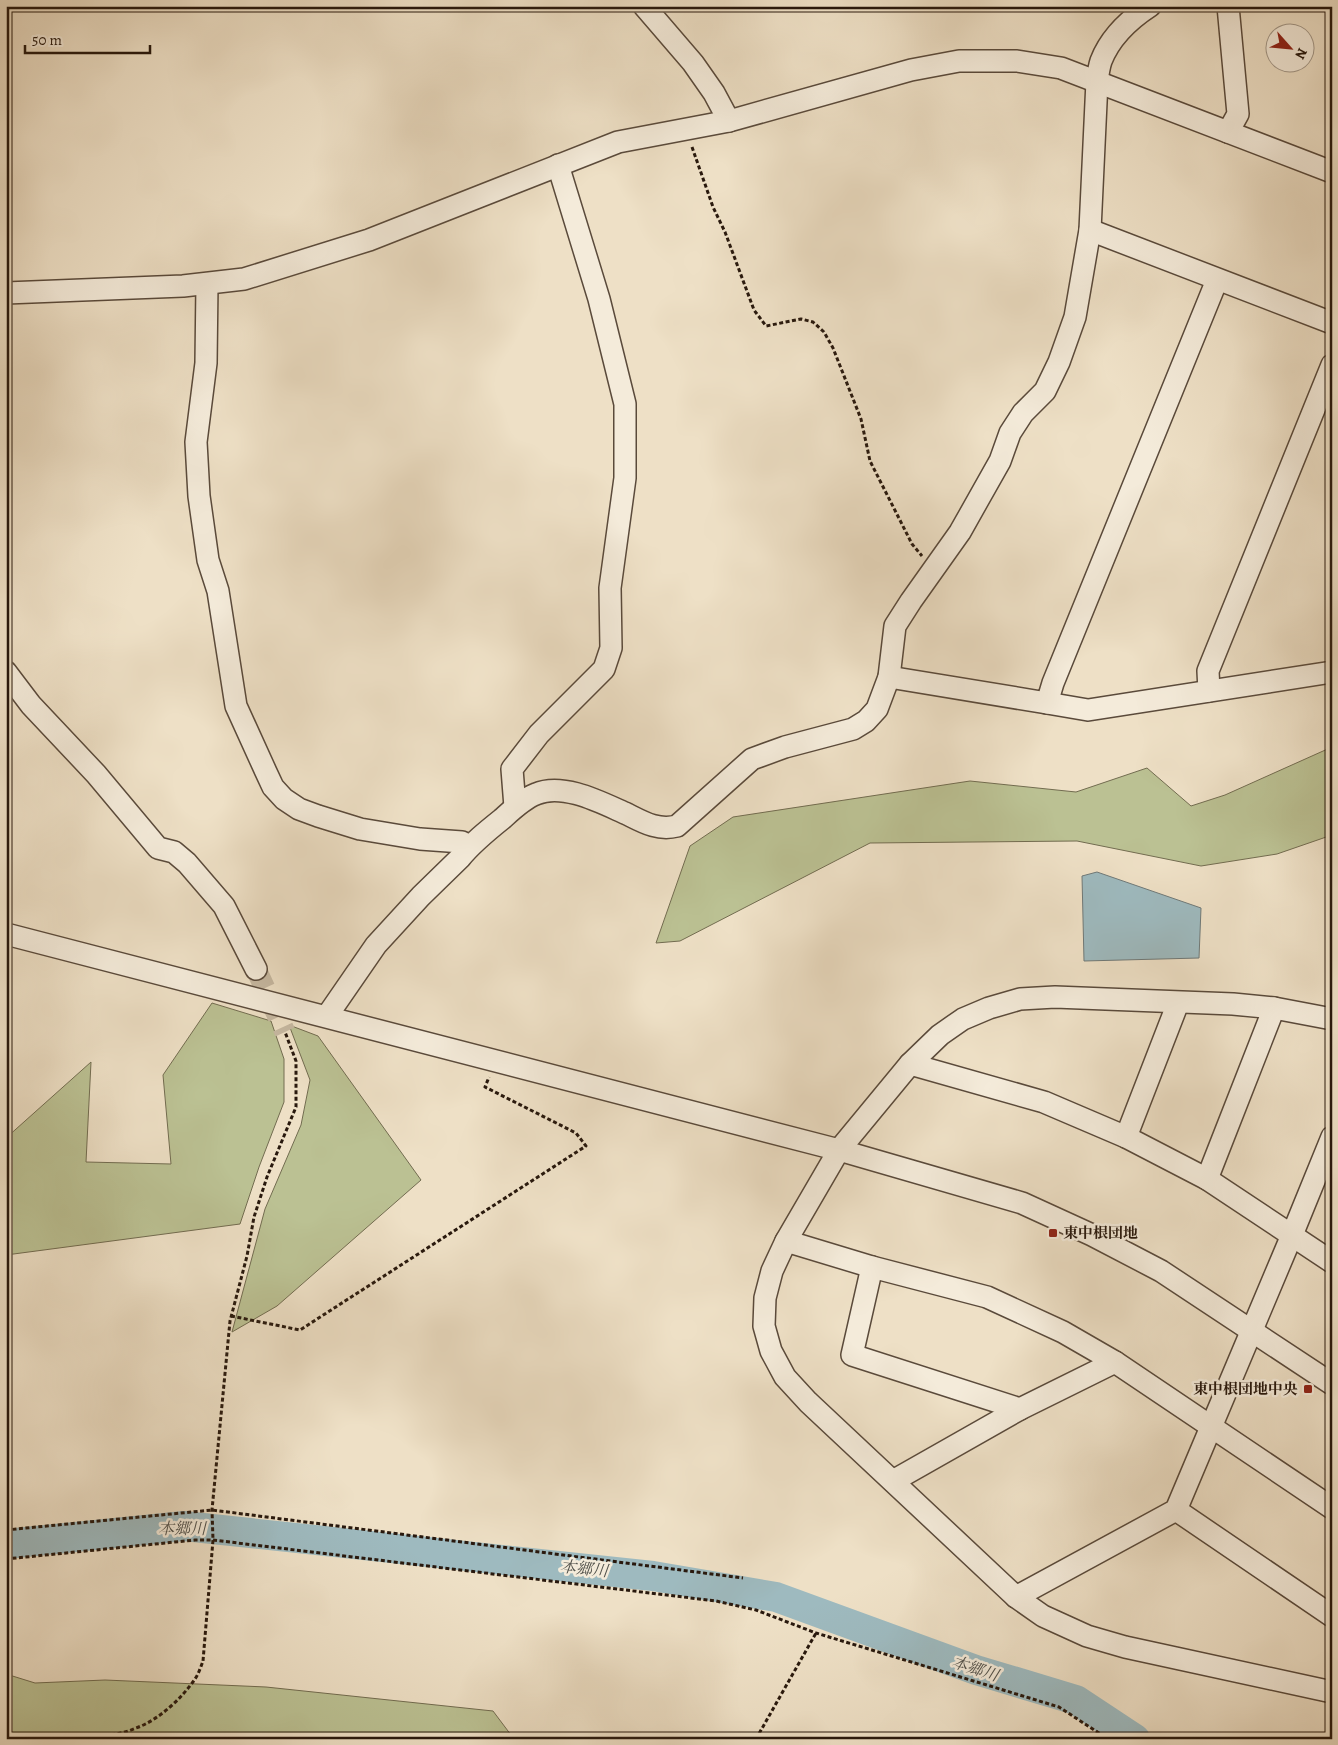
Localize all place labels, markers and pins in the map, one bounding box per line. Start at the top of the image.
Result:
place label: 東中根団地 [1063,1223,1138,1243]
marker: 東中根団地 [1047,1227,1059,1239]
place label: 東中根団地中央 [1193,1379,1298,1399]
marker: 東中根団地中央 [1302,1383,1314,1395]

